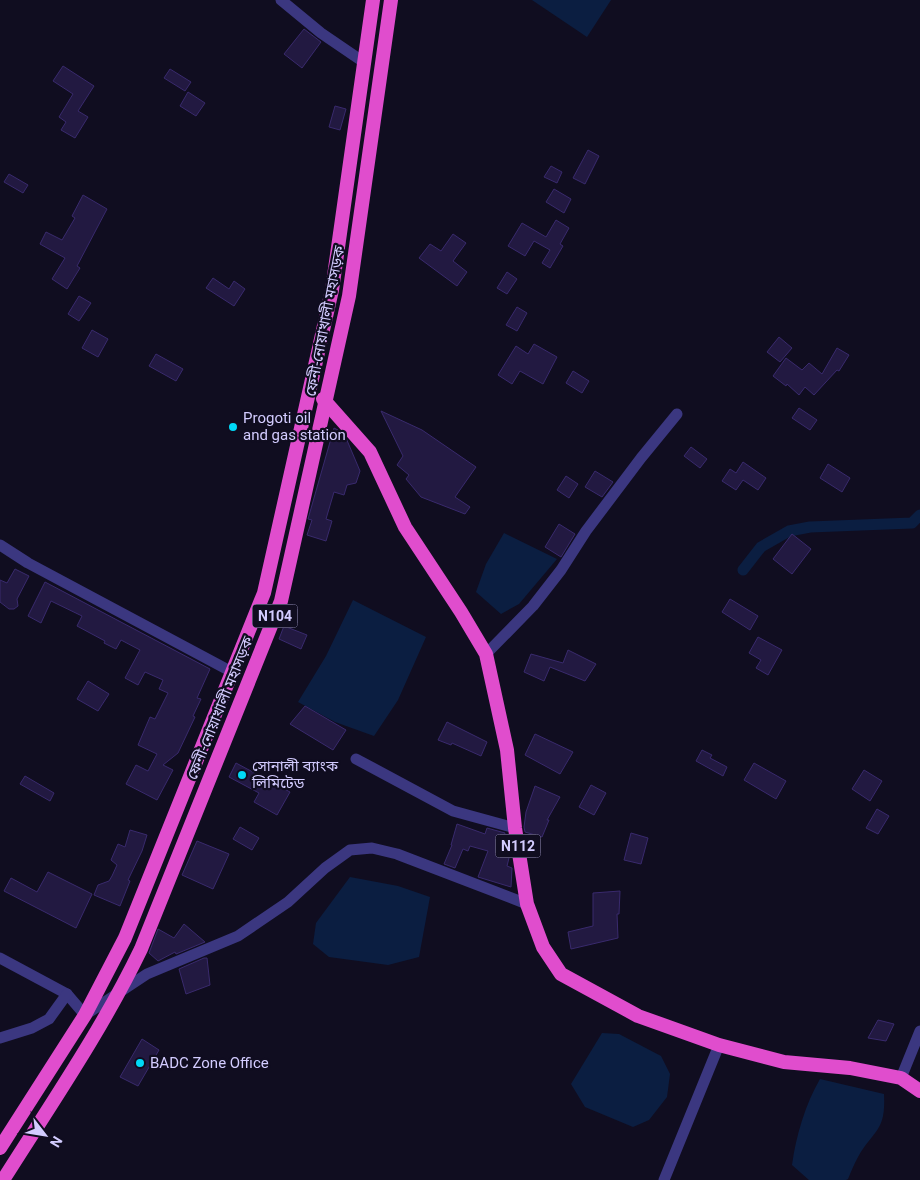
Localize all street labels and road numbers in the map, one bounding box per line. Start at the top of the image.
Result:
street label: ফেনী-নোয়াখালী মহাসড়ক [302,243,349,398]
road number: N104 [252,604,298,628]
street label: ফেনী-নোয়াখালী মহাসড়ক [183,633,257,782]
road number: N112 [496,834,540,858]

